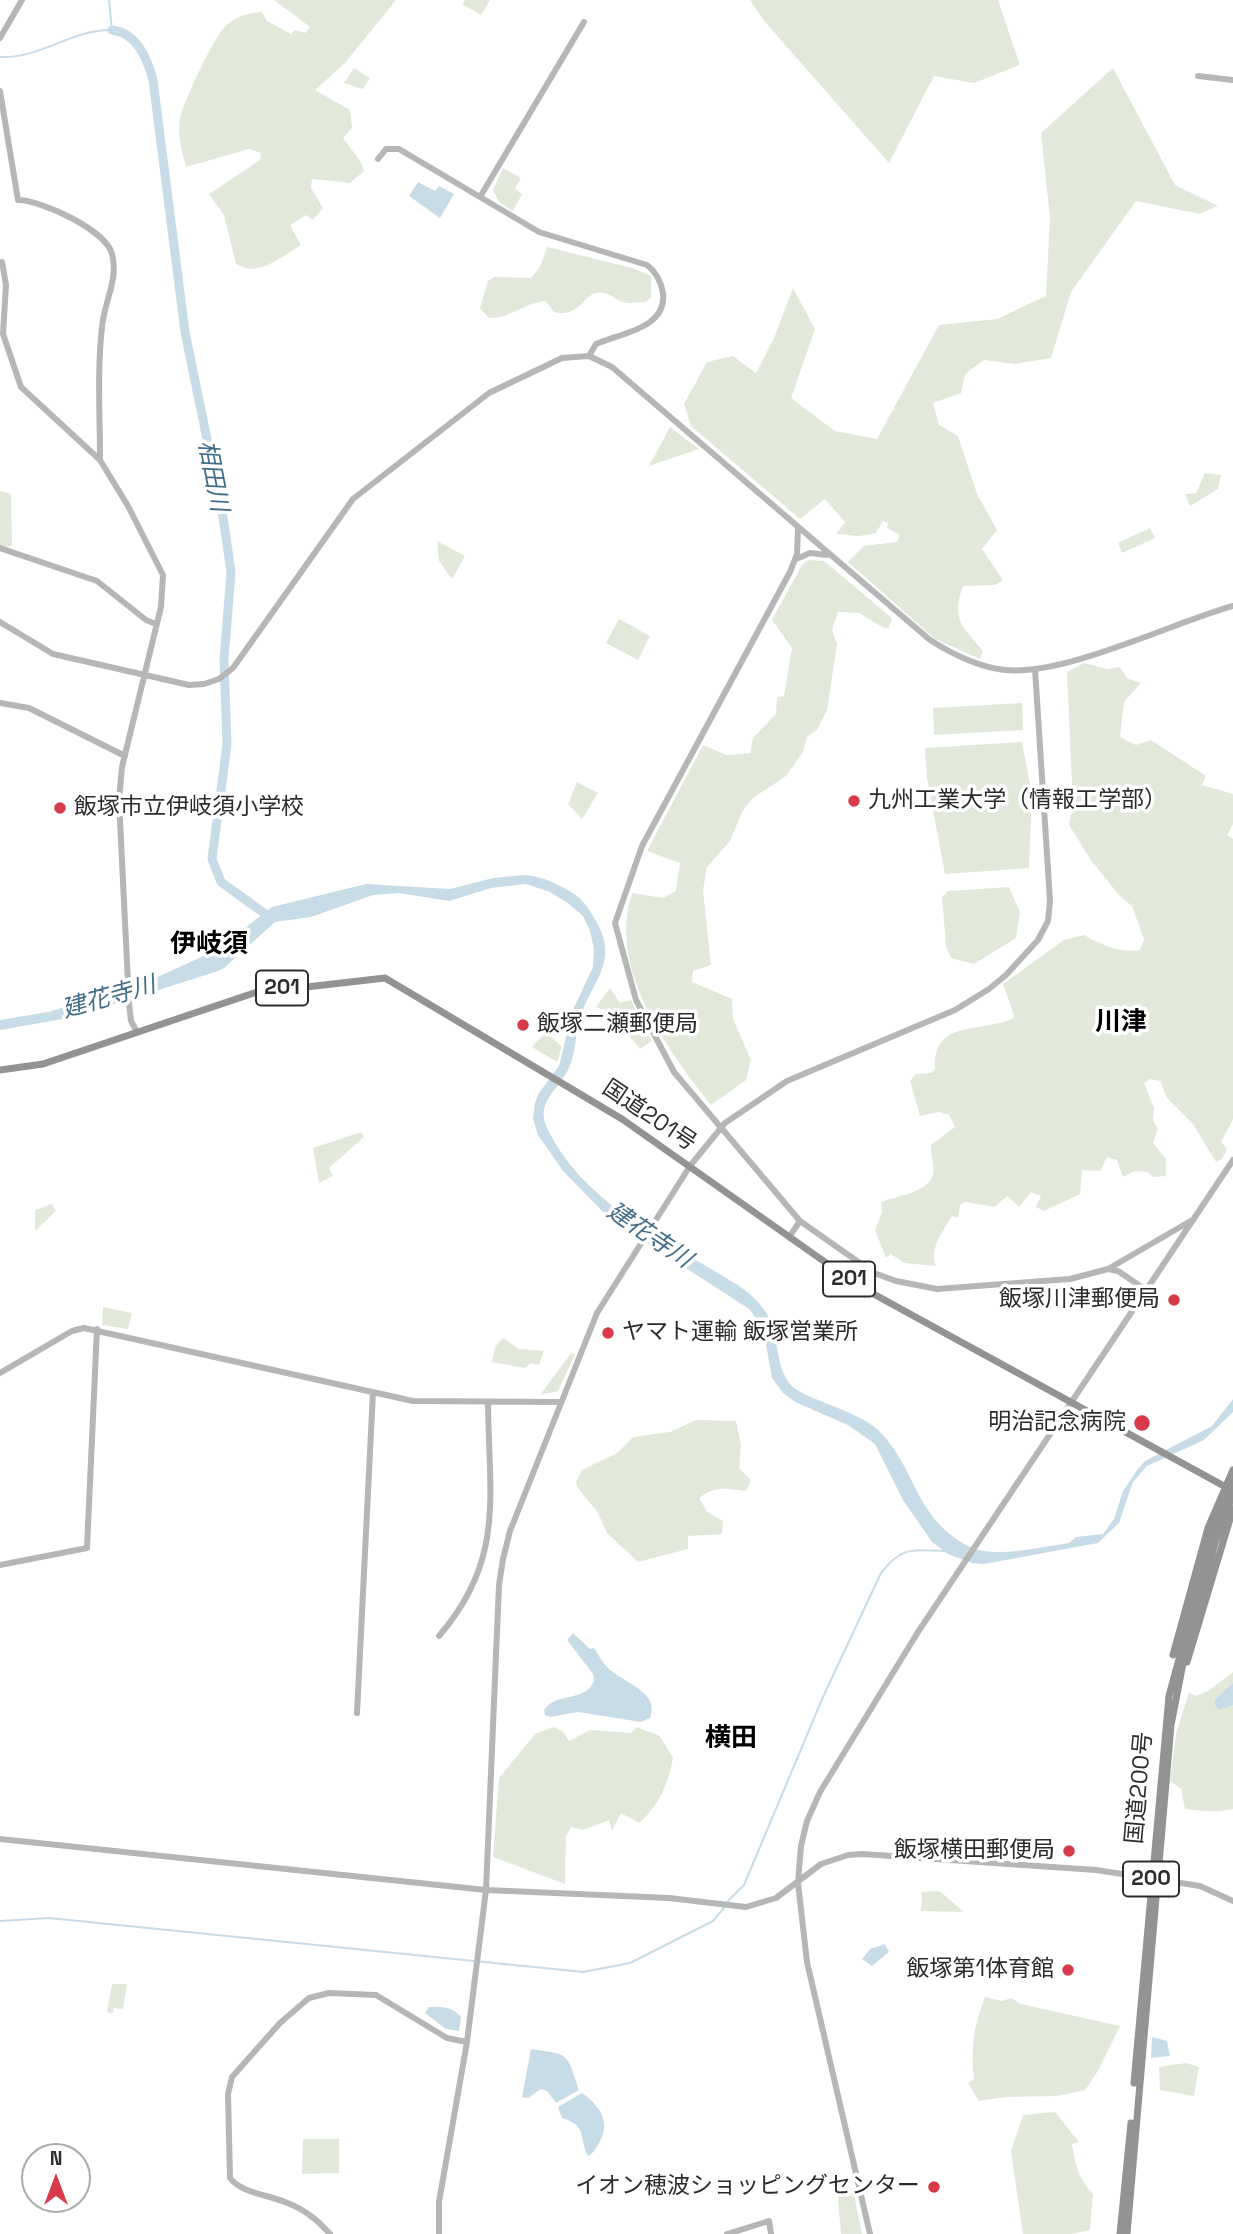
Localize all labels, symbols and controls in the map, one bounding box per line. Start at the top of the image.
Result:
water label: 相田川 [191,438,233,514]
place label: 九州工業大学（情報工学部） [868,787,1167,815]
marker: 九州工業大学（情報工学部） [846,793,862,809]
place label: 飯塚市立伊岐須小学校 [74,794,304,822]
marker: 飯塚市立伊岐須小学校 [52,800,68,816]
district label: 伊岐須 [170,929,248,961]
road number: 201 [256,970,308,1006]
water label: 建花寺川 [59,971,159,1025]
district label: 川津 [1095,1007,1147,1039]
place label: 飯塚二瀬郵便局 [537,1011,698,1039]
marker: 飯塚二瀬郵便局 [515,1017,531,1033]
street label: 国道201号 [597,1075,701,1157]
water label: 建花寺川 [601,1197,697,1275]
road number: 201 [823,1262,875,1296]
place label: 飯塚川津郵便局 [999,1286,1160,1314]
marker: 飯塚川津郵便局 [1166,1292,1182,1308]
place label: ヤマト運輸 飯塚営業所 [622,1319,858,1347]
marker: ヤマト運輸 飯塚営業所 [600,1325,616,1341]
place label: 明治記念病院 [988,1409,1126,1437]
marker: 明治記念病院 [1132,1413,1152,1433]
district label: 横田 [705,1723,757,1755]
street label: 国道200号 [1121,1731,1159,1845]
place label: 飯塚横田郵便局 [894,1837,1055,1865]
marker: 飯塚横田郵便局 [1061,1843,1077,1859]
road number: 200 [1123,1862,1179,1896]
place label: 飯塚第1体育館 [906,1956,1054,1984]
marker: 飯塚第1体育館 [1060,1962,1076,1978]
north arrow [21,2143,91,2213]
text: N [50,2146,62,2171]
place label: イオン穂波ショッピングセンター [575,2173,920,2201]
marker: イオン穂波ショッピングセンター [926,2179,942,2195]

